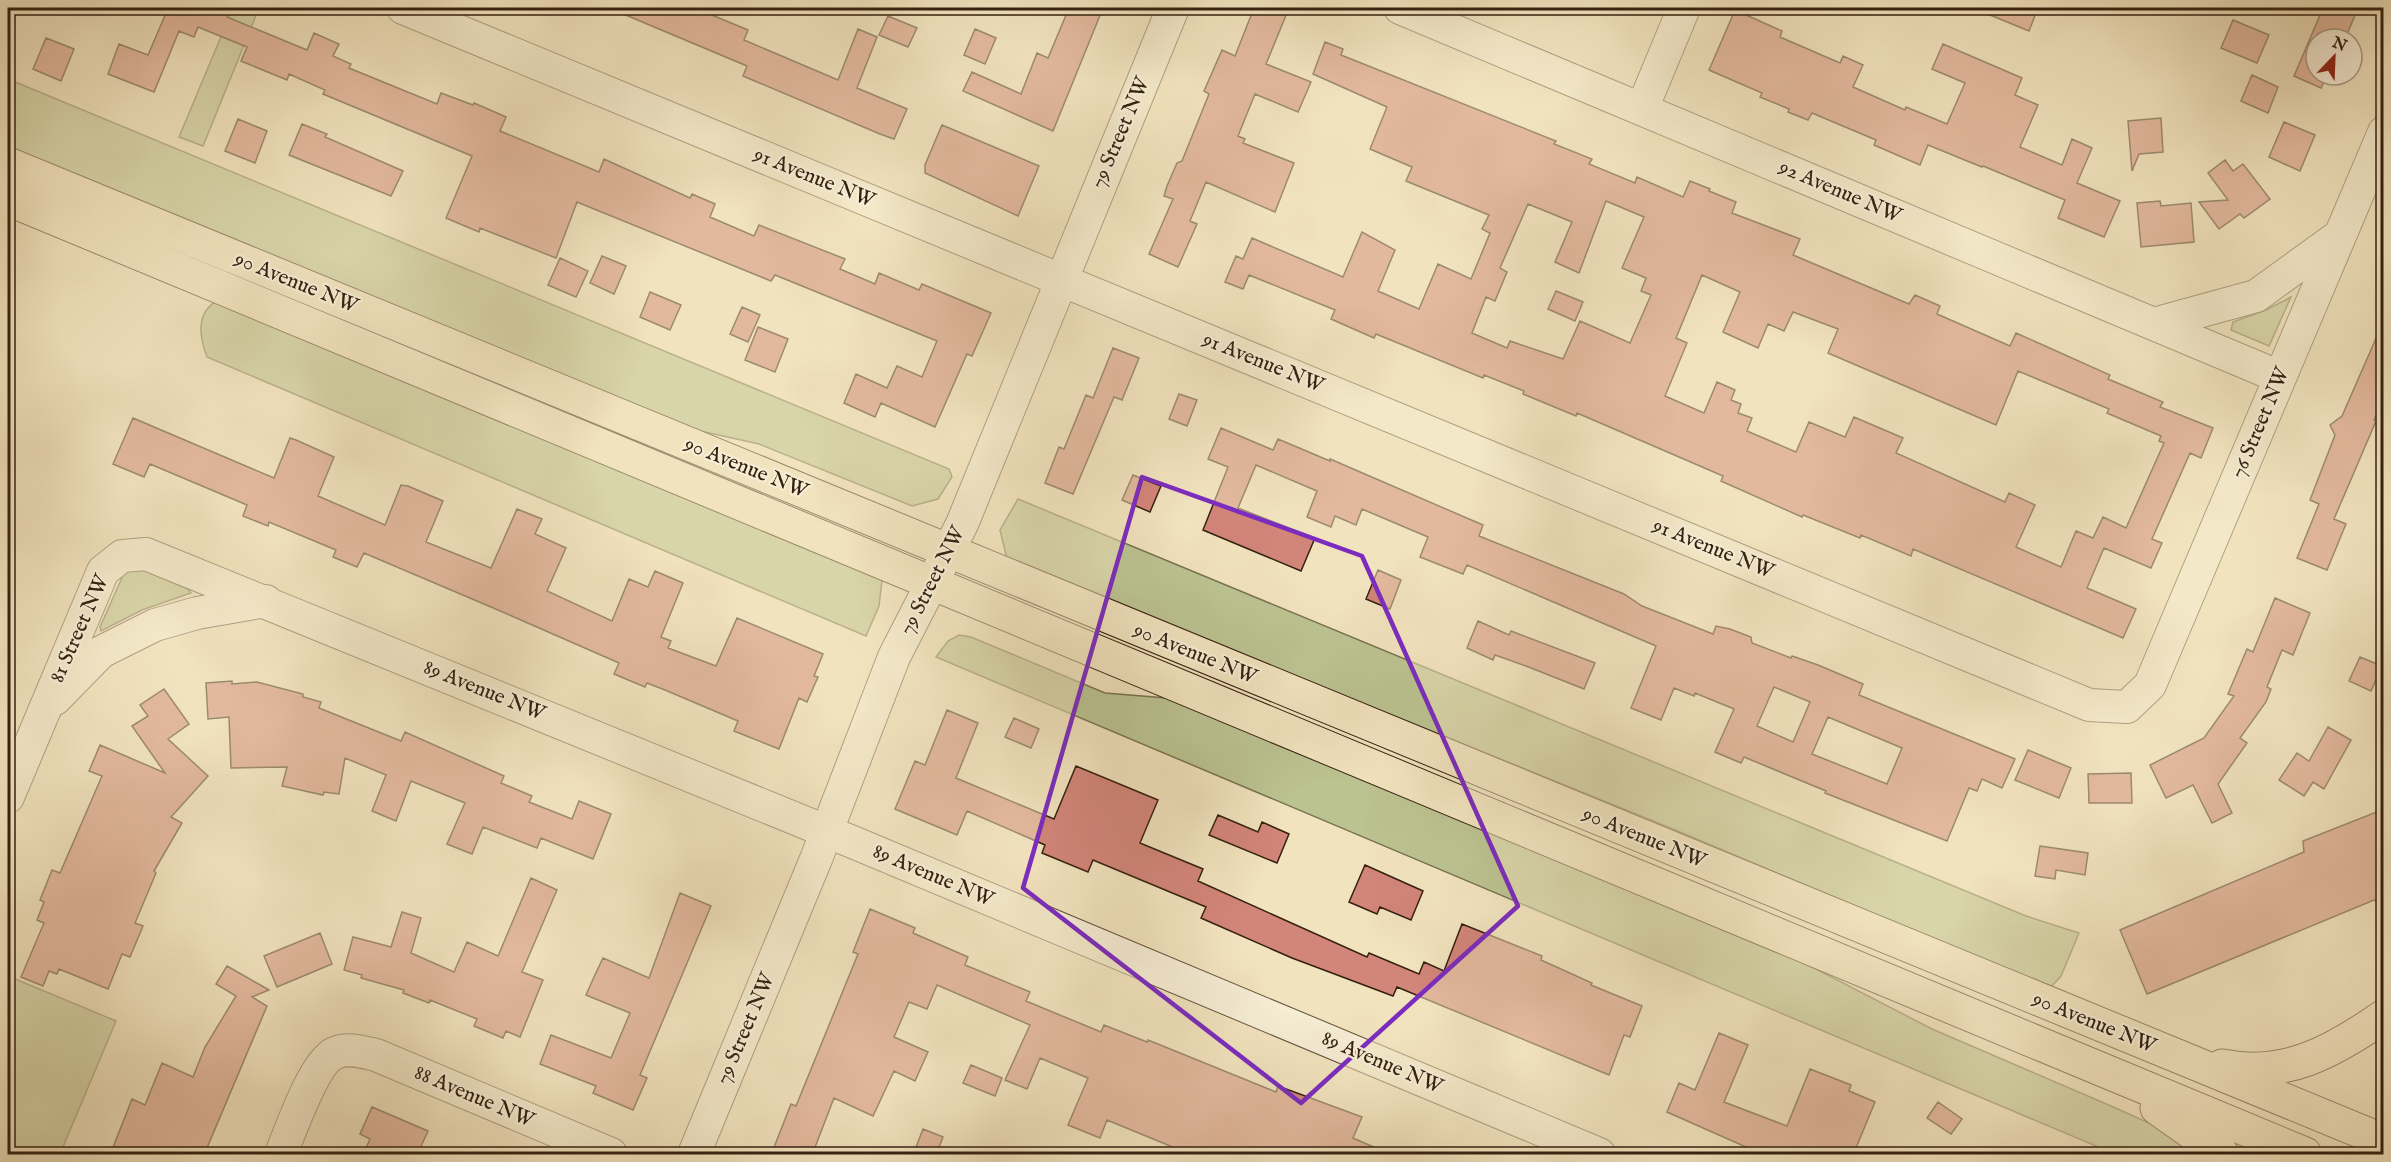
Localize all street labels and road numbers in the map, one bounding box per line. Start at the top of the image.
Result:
street label: 79 Street NW [1085,72,1157,193]
street label: 91 Avenue NW [748,141,880,215]
street label: 92 Avenue NW [1774,154,1906,230]
street label: 90 Avenue NW [229,246,363,320]
street label: 91 Avenue NW [1197,326,1329,400]
street label: 76 Street NW [2225,362,2297,483]
street label: 90 Avenue NW [679,431,813,505]
street label: 91 Avenue NW [1647,512,1779,586]
street label: 79 Street NW [894,521,972,640]
street label: 81 Street NW [44,570,116,687]
street label: 90 Avenue NW [1128,617,1262,691]
street label: 89 Avenue NW [419,654,550,728]
street label: 90 Avenue NW [1577,801,1711,875]
street label: 89 Avenue NW [868,838,999,914]
street label: 79 Street NW [710,968,782,1089]
street label: 90 Avenue NW [2027,986,2161,1060]
street label: 89 Avenue NW [1317,1025,1448,1101]
street label: 88 Avenue NW [410,1060,539,1135]

